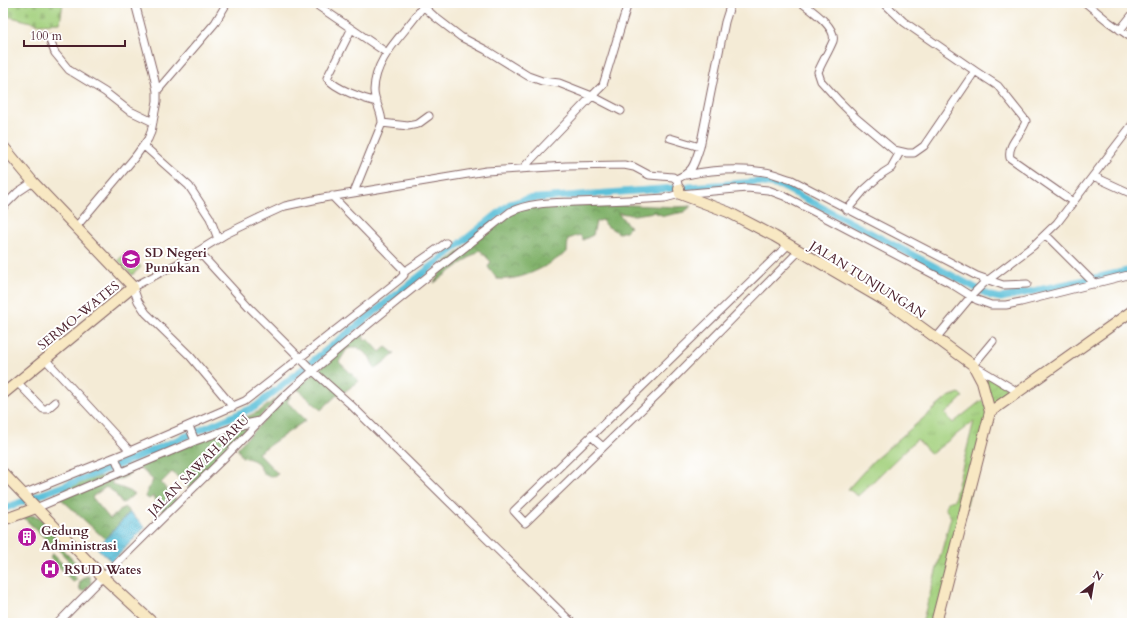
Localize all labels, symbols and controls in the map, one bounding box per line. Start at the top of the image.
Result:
scale bar [24,22,125,48]
text: 100 m [30,28,63,44]
street label: JALAN TUNJUNGAN [804,236,929,323]
place label: SD Negeri Punukan [145,244,207,277]
school or university icon: SD Negeri Punukan [120,248,142,270]
street label: SERMO-WATES [34,277,123,354]
street label: JALAN SAWAH BARU [143,411,254,522]
place label: Gedung Administrasi [41,522,117,555]
building icon: Gedung Administrasi [16,526,38,548]
hospital icon: RSUD Wates [39,558,61,580]
place label: RSUD Wates [64,561,141,579]
north arrow [1073,564,1113,604]
text: N [1090,567,1106,585]

